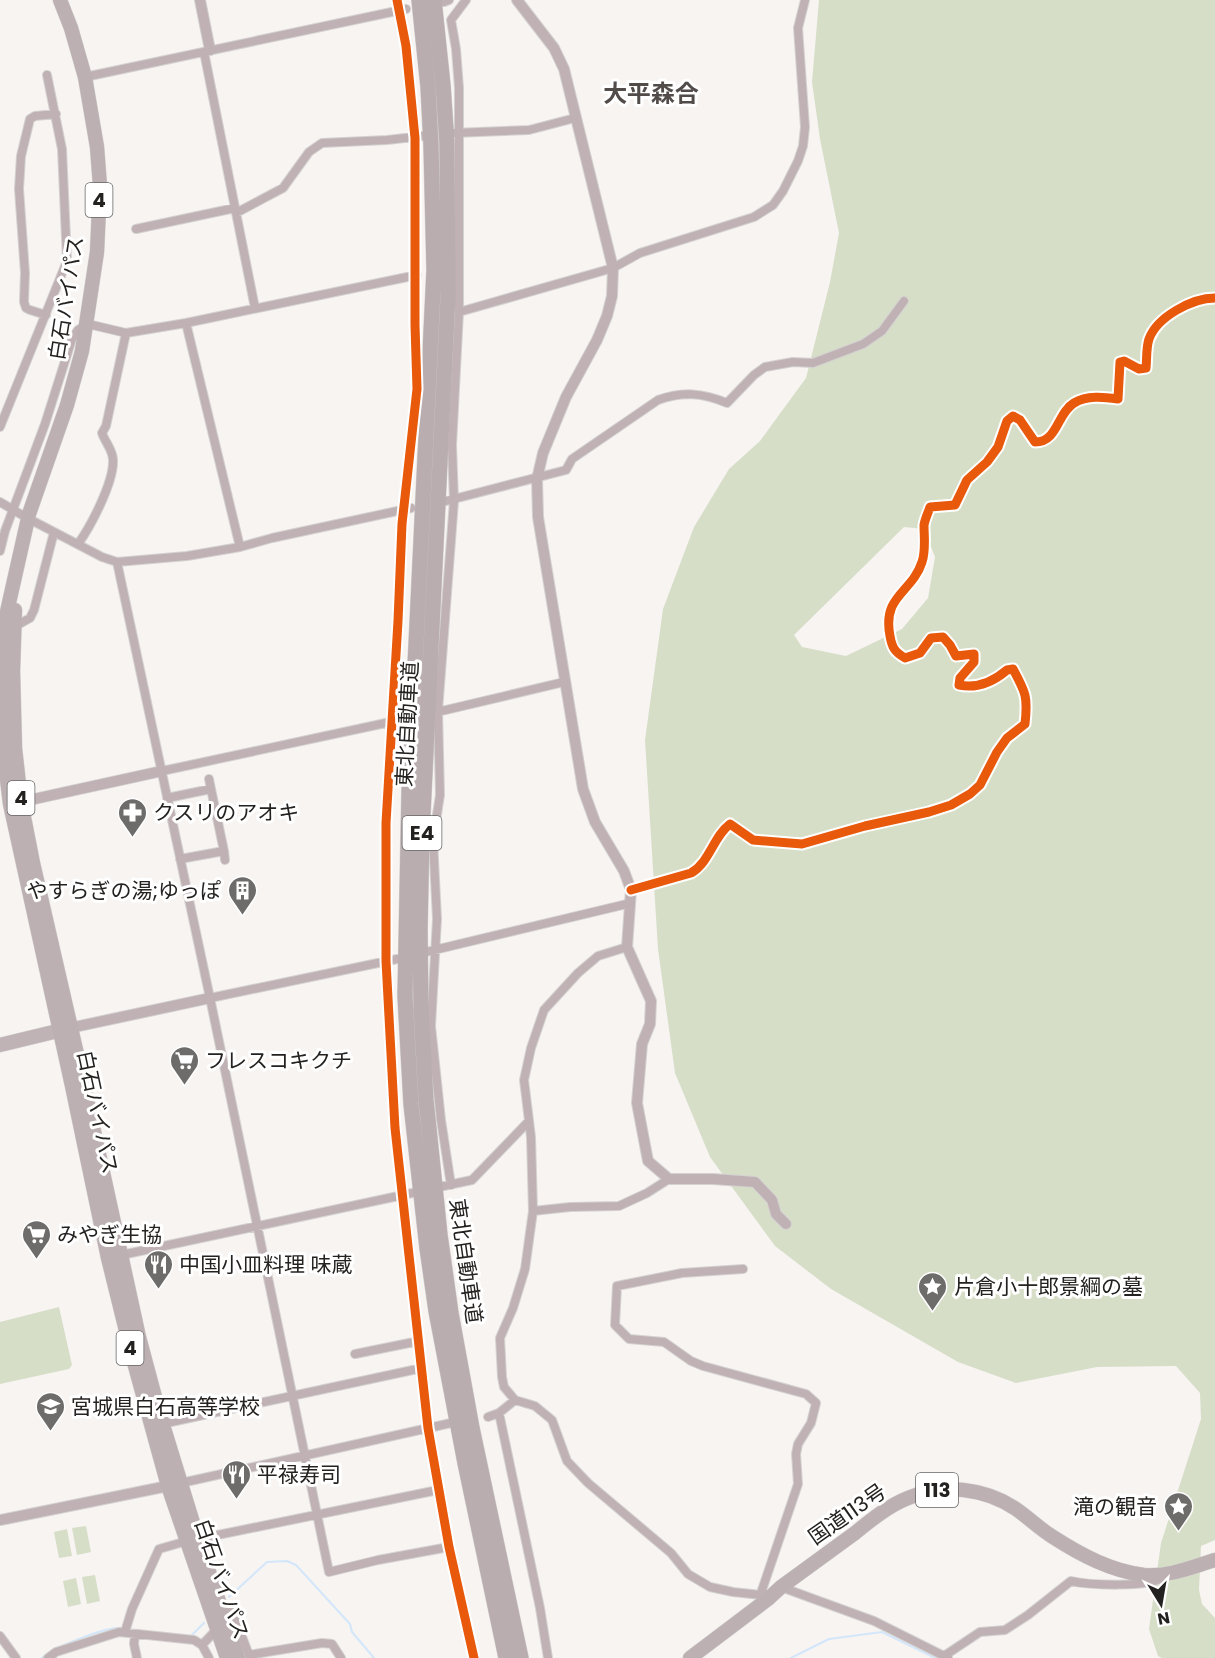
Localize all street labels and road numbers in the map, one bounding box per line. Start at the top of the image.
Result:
road number: 4 [86,183,112,217]
street label: 白石バイパス [42,234,90,362]
street label: 東北自動車道 [389,660,425,788]
road number: 4 [8,781,34,815]
road number: E4 [402,816,442,850]
street label: 白石バイパス [71,1048,125,1176]
street label: 東北自動車道 [443,1197,489,1325]
road number: 4 [116,1331,144,1365]
road number: 113 [916,1473,958,1507]
street label: 国道113号 [802,1477,892,1551]
street label: 白石バイパス [188,1515,256,1643]

